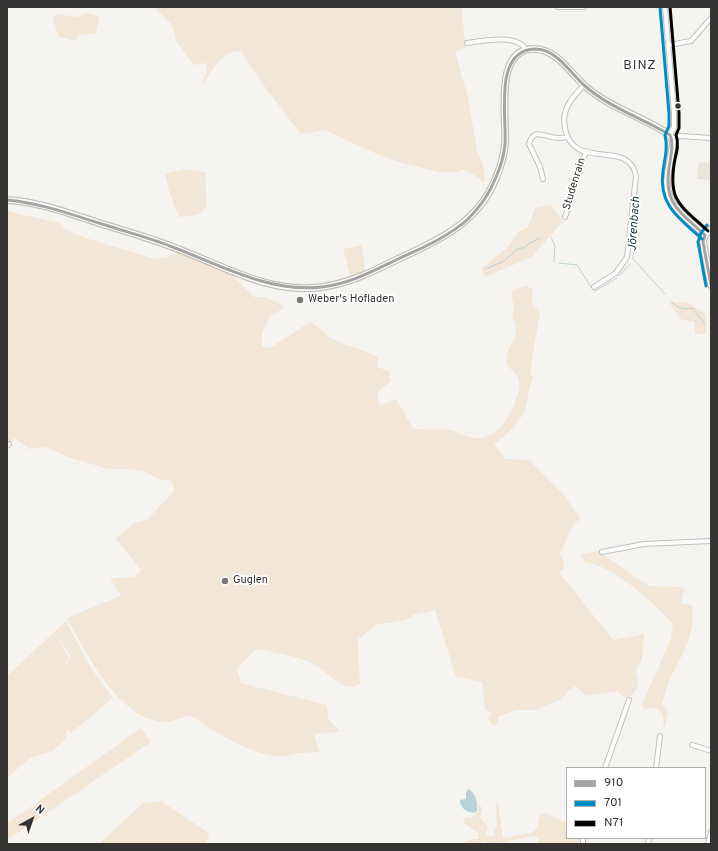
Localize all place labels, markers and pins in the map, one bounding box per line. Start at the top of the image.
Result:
unlabelled marker [673,101,683,111]
place label: Weber's Hofladen [308,293,394,307]
marker: Weber's Hofladen [295,295,305,305]
place label: Guglen [233,574,268,588]
marker: Guglen [220,576,230,586]

